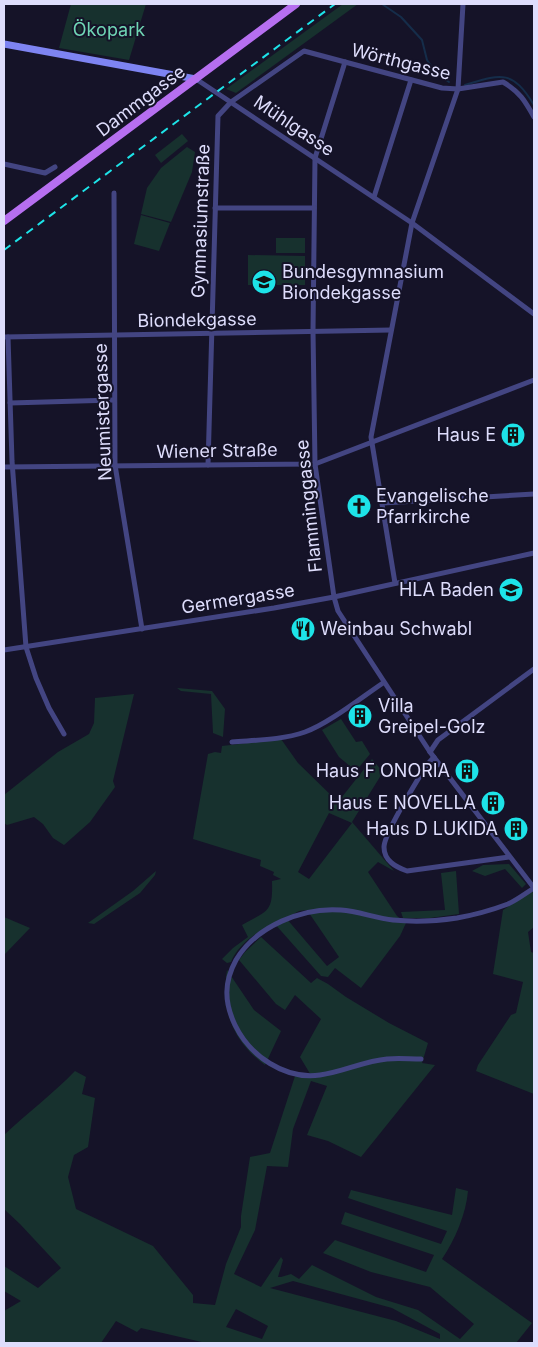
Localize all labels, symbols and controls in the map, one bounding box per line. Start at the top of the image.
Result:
park label: Ökopark [73,18,145,40]
street label: Wörthgasse [349,39,453,84]
street label: Dammgasse [92,61,189,141]
street label: Mühlgasse [250,91,339,160]
street label: Gymnasiumstraße [187,144,214,298]
place label: Bundesgymnasium Biondekgasse [282,261,444,303]
school or university icon: Bundesgymnasium Biondekgasse [251,269,277,295]
street label: Biondekgasse [137,308,257,331]
street label: Neumistergasse [90,343,115,481]
building icon: Haus E [500,422,526,448]
place label: Haus E [436,424,496,445]
street label: Wiener Straße [156,439,278,462]
street label: Flamminggasse [291,439,326,573]
place label: Evangelische Pfarrkirche [376,485,489,527]
church icon: Evangelische Pfarrkirche [346,493,372,519]
school or university icon: HLA Baden [498,577,524,603]
street label: Germergasse [180,579,296,618]
place label: HLA Baden [399,579,494,600]
restaurant icon: Weinbau Schwabl [290,616,316,642]
place label: Weinbau Schwabl [320,618,472,639]
place label: Villa Greipel-Golz [378,695,485,737]
building icon: Villa Greipel-Golz [347,703,373,729]
building icon: Haus F ONORIA [454,758,480,784]
place label: Haus F ONORIA [316,760,450,781]
building icon: Haus E NOVELLA [480,790,506,816]
place label: Haus E NOVELLA [329,792,476,813]
building icon: Haus D LUKIDA [503,816,529,842]
place label: Haus D LUKIDA [366,818,498,839]

